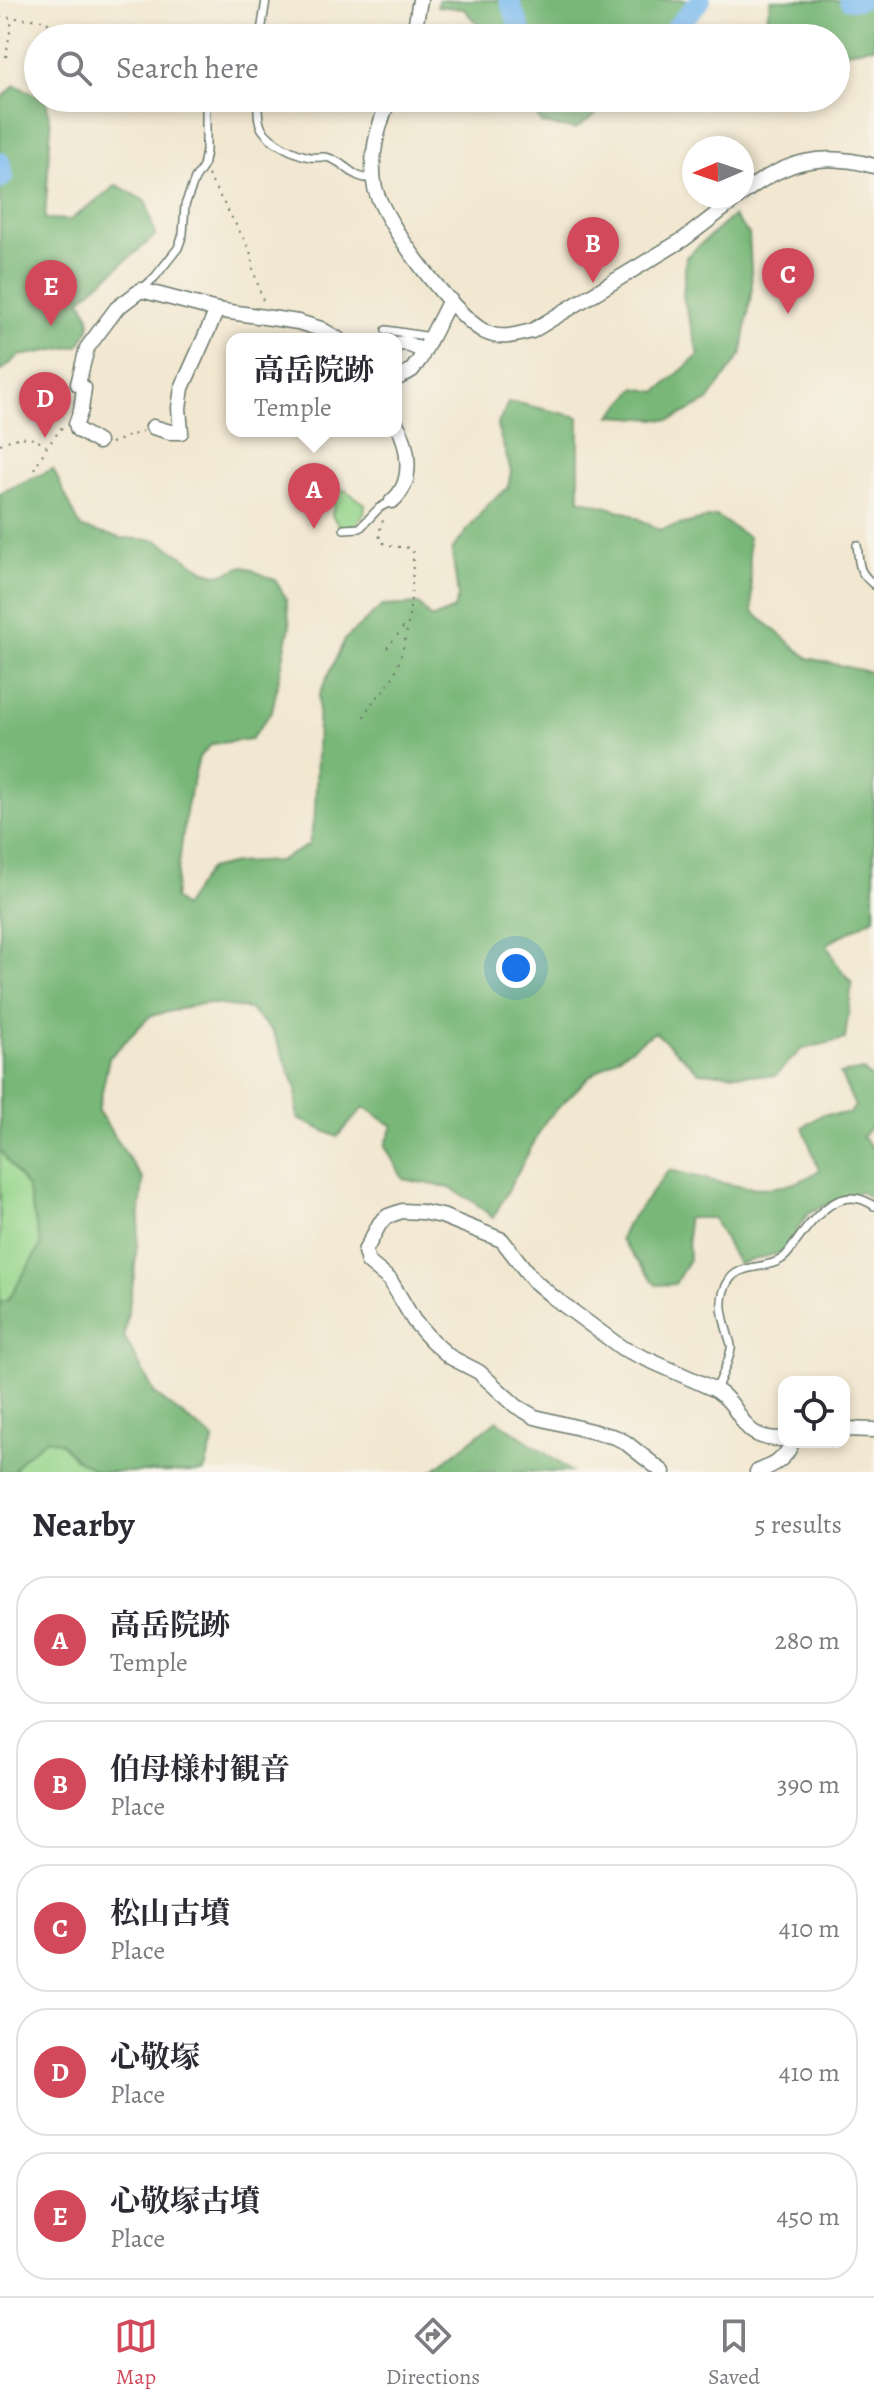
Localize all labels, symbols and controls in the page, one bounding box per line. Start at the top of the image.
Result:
search box [24,24,850,112]
icon: search [52,46,96,90]
text: Search here [116,48,259,88]
north arrow [682,136,754,208]
pin: B [567,217,619,283]
pin: C [762,248,814,314]
pin: E [25,260,77,326]
popup [226,333,402,437]
text: 高岳院跡 [254,350,374,390]
pin: D [19,372,71,438]
text: Temple [254,390,332,425]
pin: A [288,463,340,529]
your location [496,948,536,988]
map controls [778,1376,850,1448]
button: locate [778,1376,850,1448]
text: Nearby [32,1501,135,1548]
text: 5 results [754,1507,842,1542]
text: 高岳院跡 [110,1605,230,1645]
text: A [52,1623,68,1658]
text: 280 m [774,1623,840,1658]
text: Temple [110,1645,188,1680]
text: 伯母様村観音 [110,1749,290,1789]
text: B [52,1767,68,1802]
text: 390 m [777,1767,840,1802]
text: Place [110,1789,165,1824]
text: 松山古墳 [110,1893,230,1933]
text: C [52,1911,68,1946]
text: 410 m [779,1911,840,1946]
text: Place [110,1933,165,1968]
text: 心敬塚 [110,2037,200,2077]
text: D [51,2055,69,2090]
text: 410 m [779,2055,840,2090]
text: Place [110,2077,165,2112]
text: 心敬塚古墳 [110,2181,260,2221]
text: E [52,2199,68,2234]
text: 450 m [776,2199,840,2234]
text: Place [110,2221,165,2256]
tab: Map [114,2314,158,2392]
tab: Directions [386,2314,480,2392]
tab: Saved [708,2314,760,2392]

